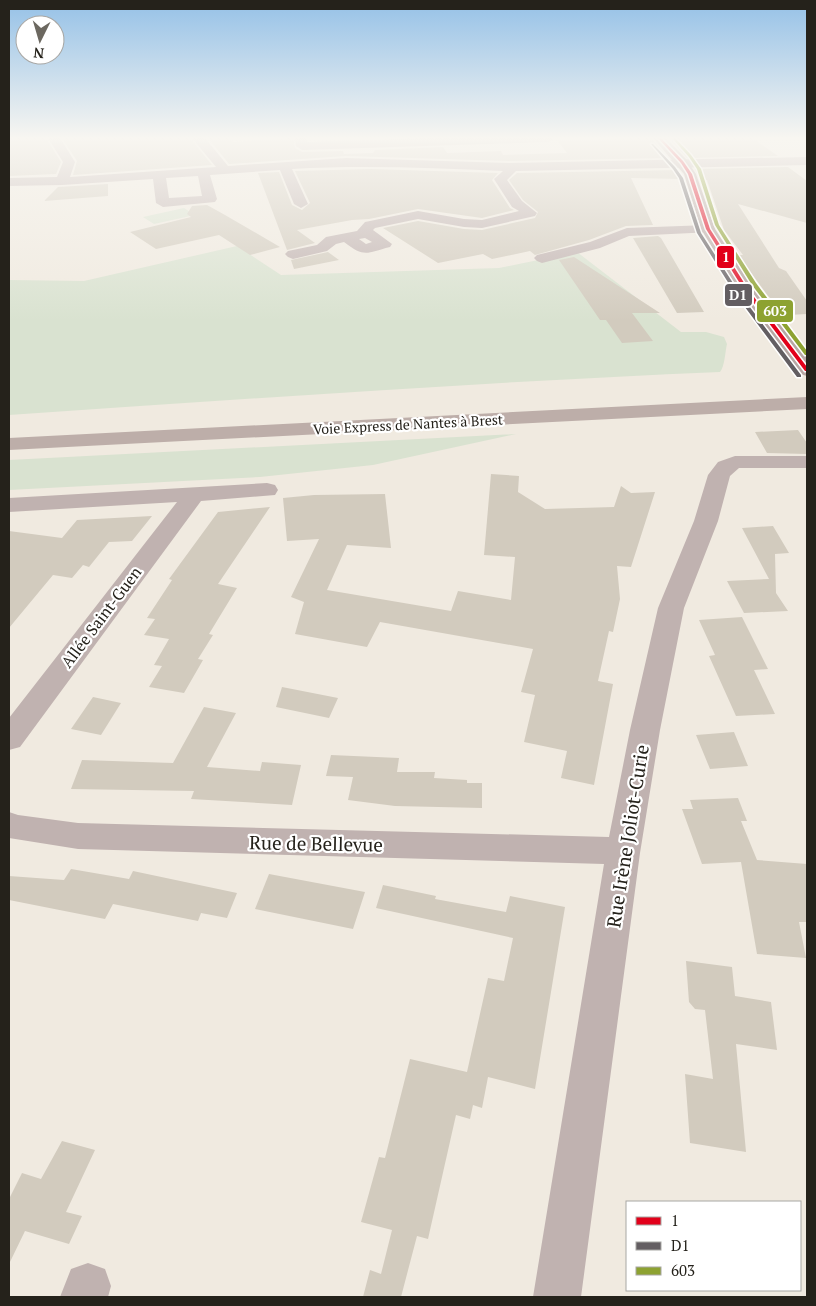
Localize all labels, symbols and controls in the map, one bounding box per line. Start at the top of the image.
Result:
north arrow [15,15,65,65]
text: N [32,43,45,63]
line badge: 1 [716,245,735,269]
text: 1 [722,247,730,266]
line badge: D1 [724,283,753,307]
text: D1 [729,285,747,304]
line badge: 603 [756,299,794,323]
text: 603 [763,301,787,320]
street label: Voie Express de Nantes à Brest [312,409,504,438]
street label: Allée Saint-Guen [56,562,147,672]
street label: Rue Irène Joliot-Curie [600,743,654,929]
street label: Rue de Bellevue [249,829,383,857]
legend [626,1201,801,1291]
text: 1 [671,1210,679,1230]
text: D1 [671,1235,690,1255]
text: 603 [671,1260,695,1280]

